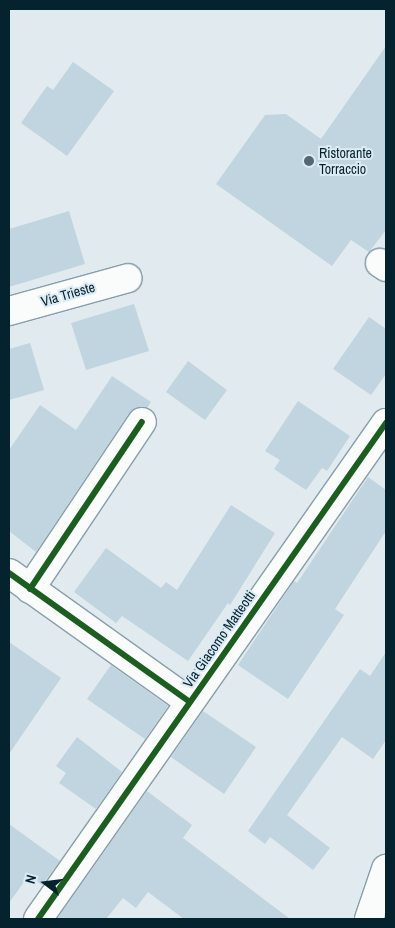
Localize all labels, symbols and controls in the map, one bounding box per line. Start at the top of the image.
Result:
place label: Ristorante Torraccio [319,145,372,178]
marker: Ristorante Torraccio [303,155,315,167]
street label: Via Trieste [39,278,97,310]
street label: Via Giacomo Matteotti [179,587,259,691]
north arrow [20,858,70,908]
text: N [21,873,40,885]

